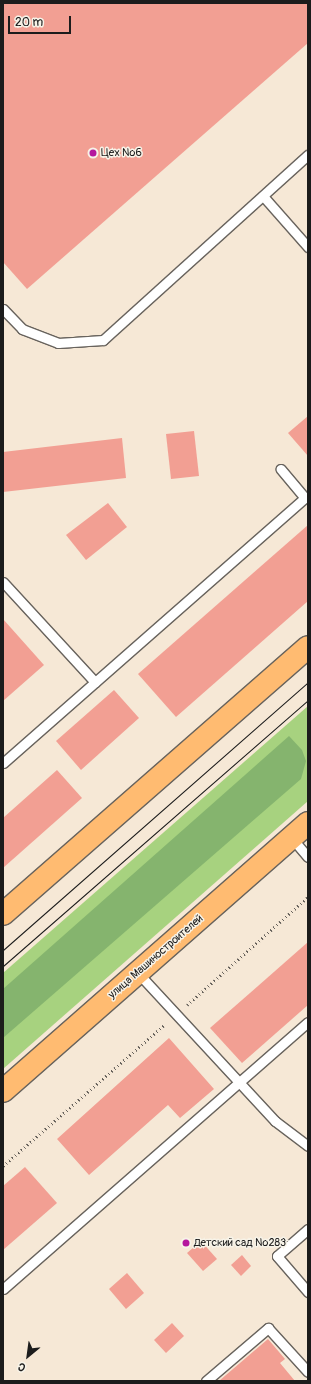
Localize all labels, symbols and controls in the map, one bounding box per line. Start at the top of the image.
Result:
scale bar [10,8,73,34]
text: 20 m [15,15,43,30]
place label: Цех №6 [101,146,142,160]
marker: Цех №6 [88,148,98,158]
street label: улица Машиностроителей [106,912,206,1002]
place label: Детский сад №283 [194,1236,286,1250]
marker: Детский сад №283 [181,1238,191,1248]
north arrow [8,1336,48,1376]
text: С [16,1360,28,1374]

